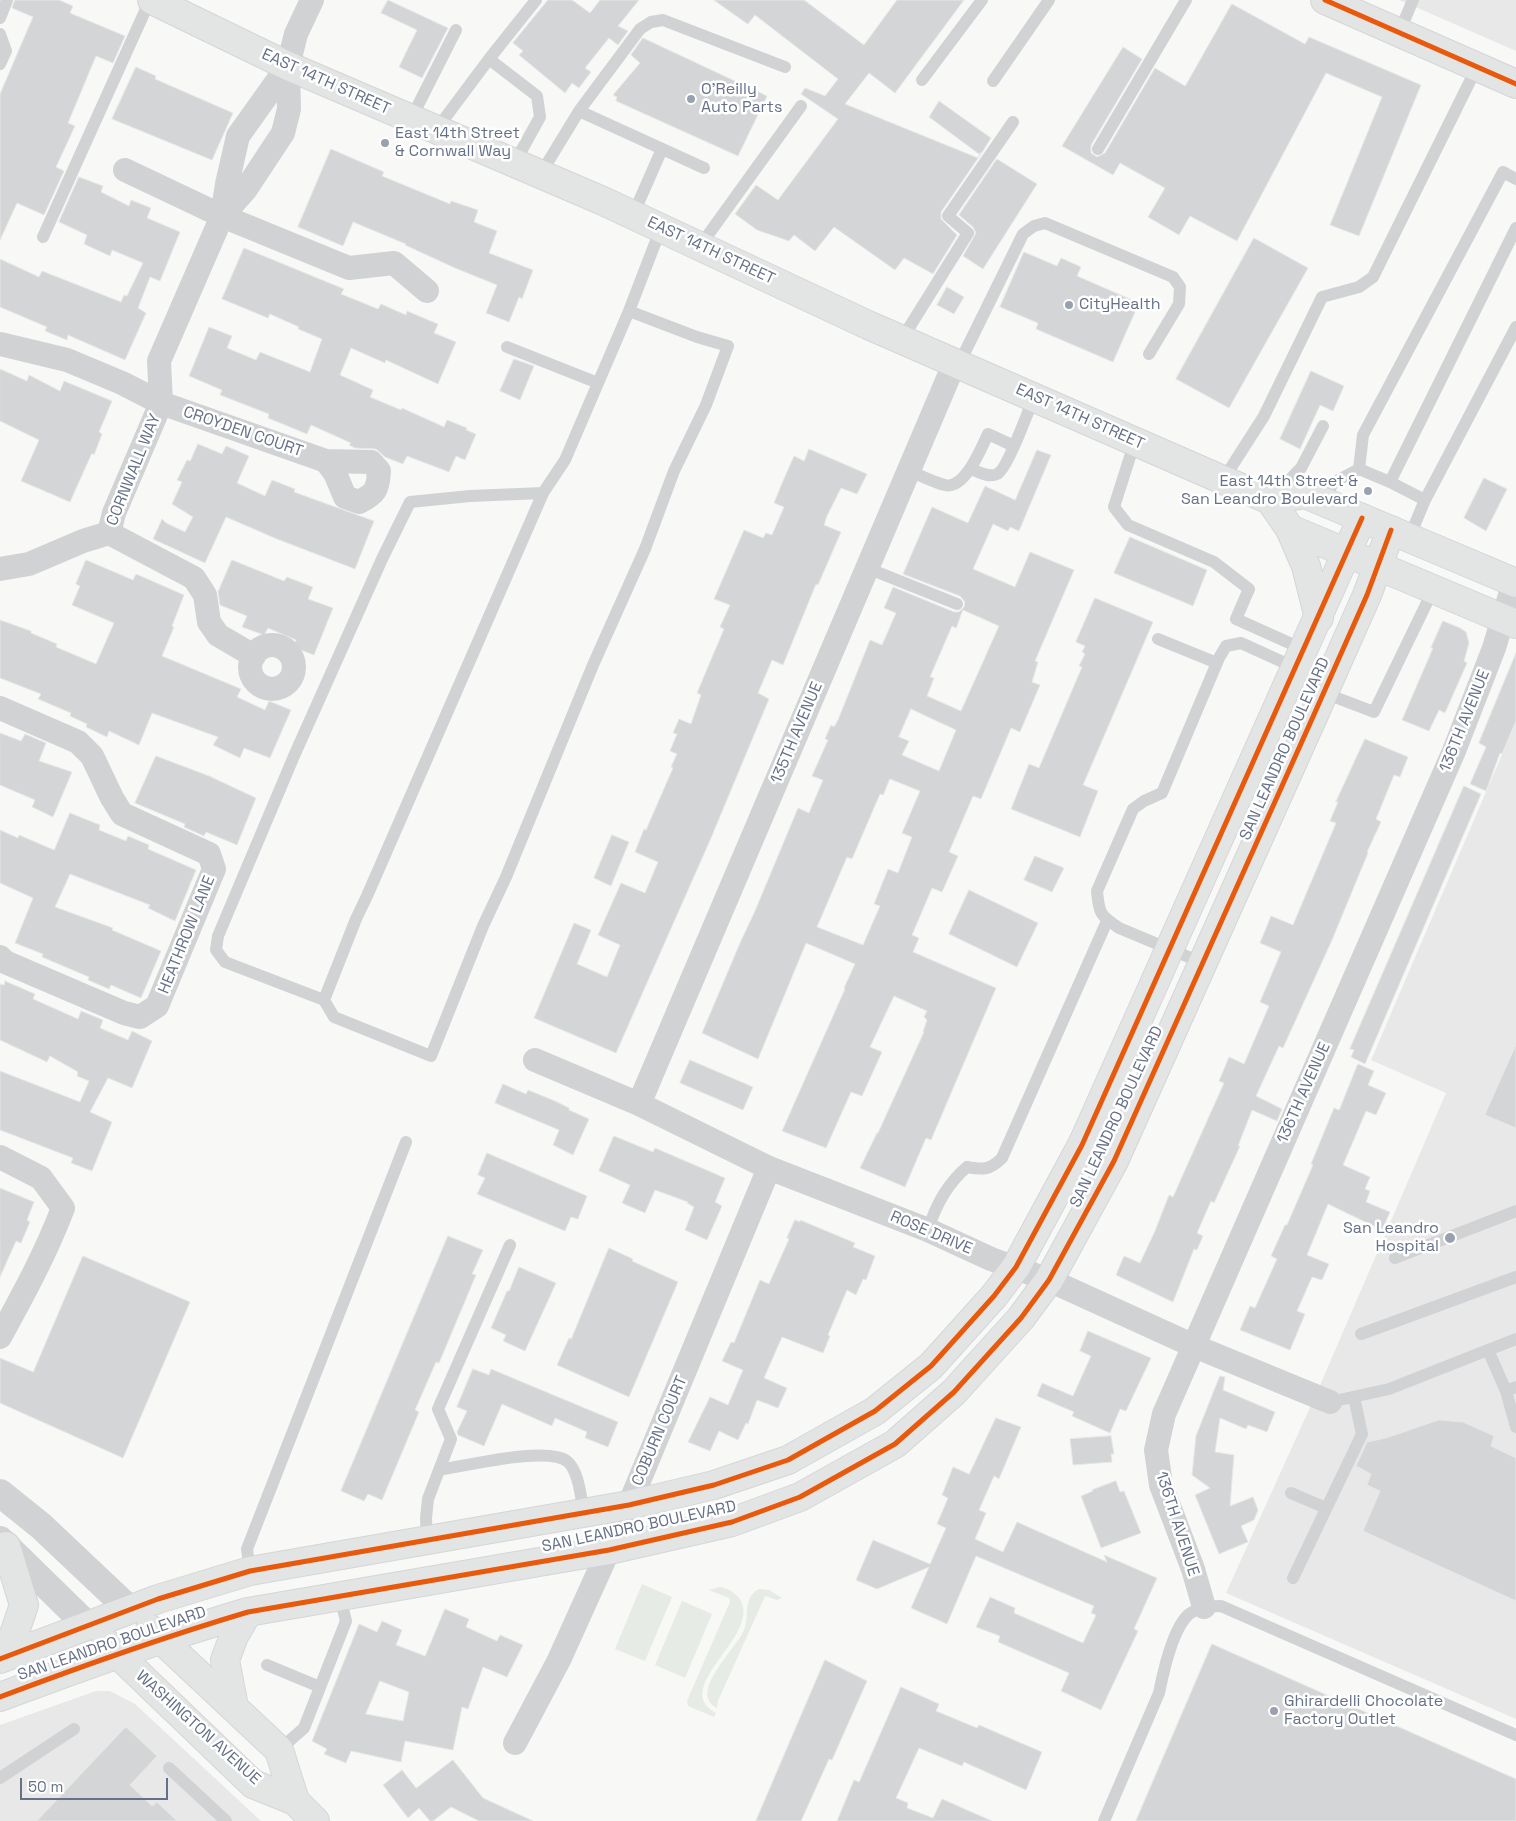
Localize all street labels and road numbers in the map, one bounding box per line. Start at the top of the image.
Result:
street label: EAST 14TH STREET [259,45,393,119]
street label: EAST 14TH STREET [644,213,778,289]
street label: EAST 14TH STREET [1013,380,1147,454]
street label: CROYDEN COURT [180,402,306,462]
street label: CORNWALL WAY [103,411,165,529]
street label: SAN LEANDRO BOULEVARD [1236,655,1334,843]
street label: 136TH AVENUE [1436,667,1494,775]
street label: 135TH AVENUE [767,679,827,787]
street label: HEATHROW LANE [155,873,219,997]
street label: SAN LEANDRO BOULEVARD [1066,1023,1168,1211]
street label: 136TH AVENUE [1273,1039,1335,1147]
street label: ROSE DRIVE [887,1207,975,1259]
street label: COBURN COURT [628,1373,692,1489]
street label: 136TH AVENUE [1151,1469,1203,1579]
street label: SAN LEANDRO BOULEVARD [540,1497,738,1557]
street label: SAN LEANDRO BOULEVARD [15,1603,209,1685]
street label: WASHINGTON AVENUE [132,1667,264,1789]

